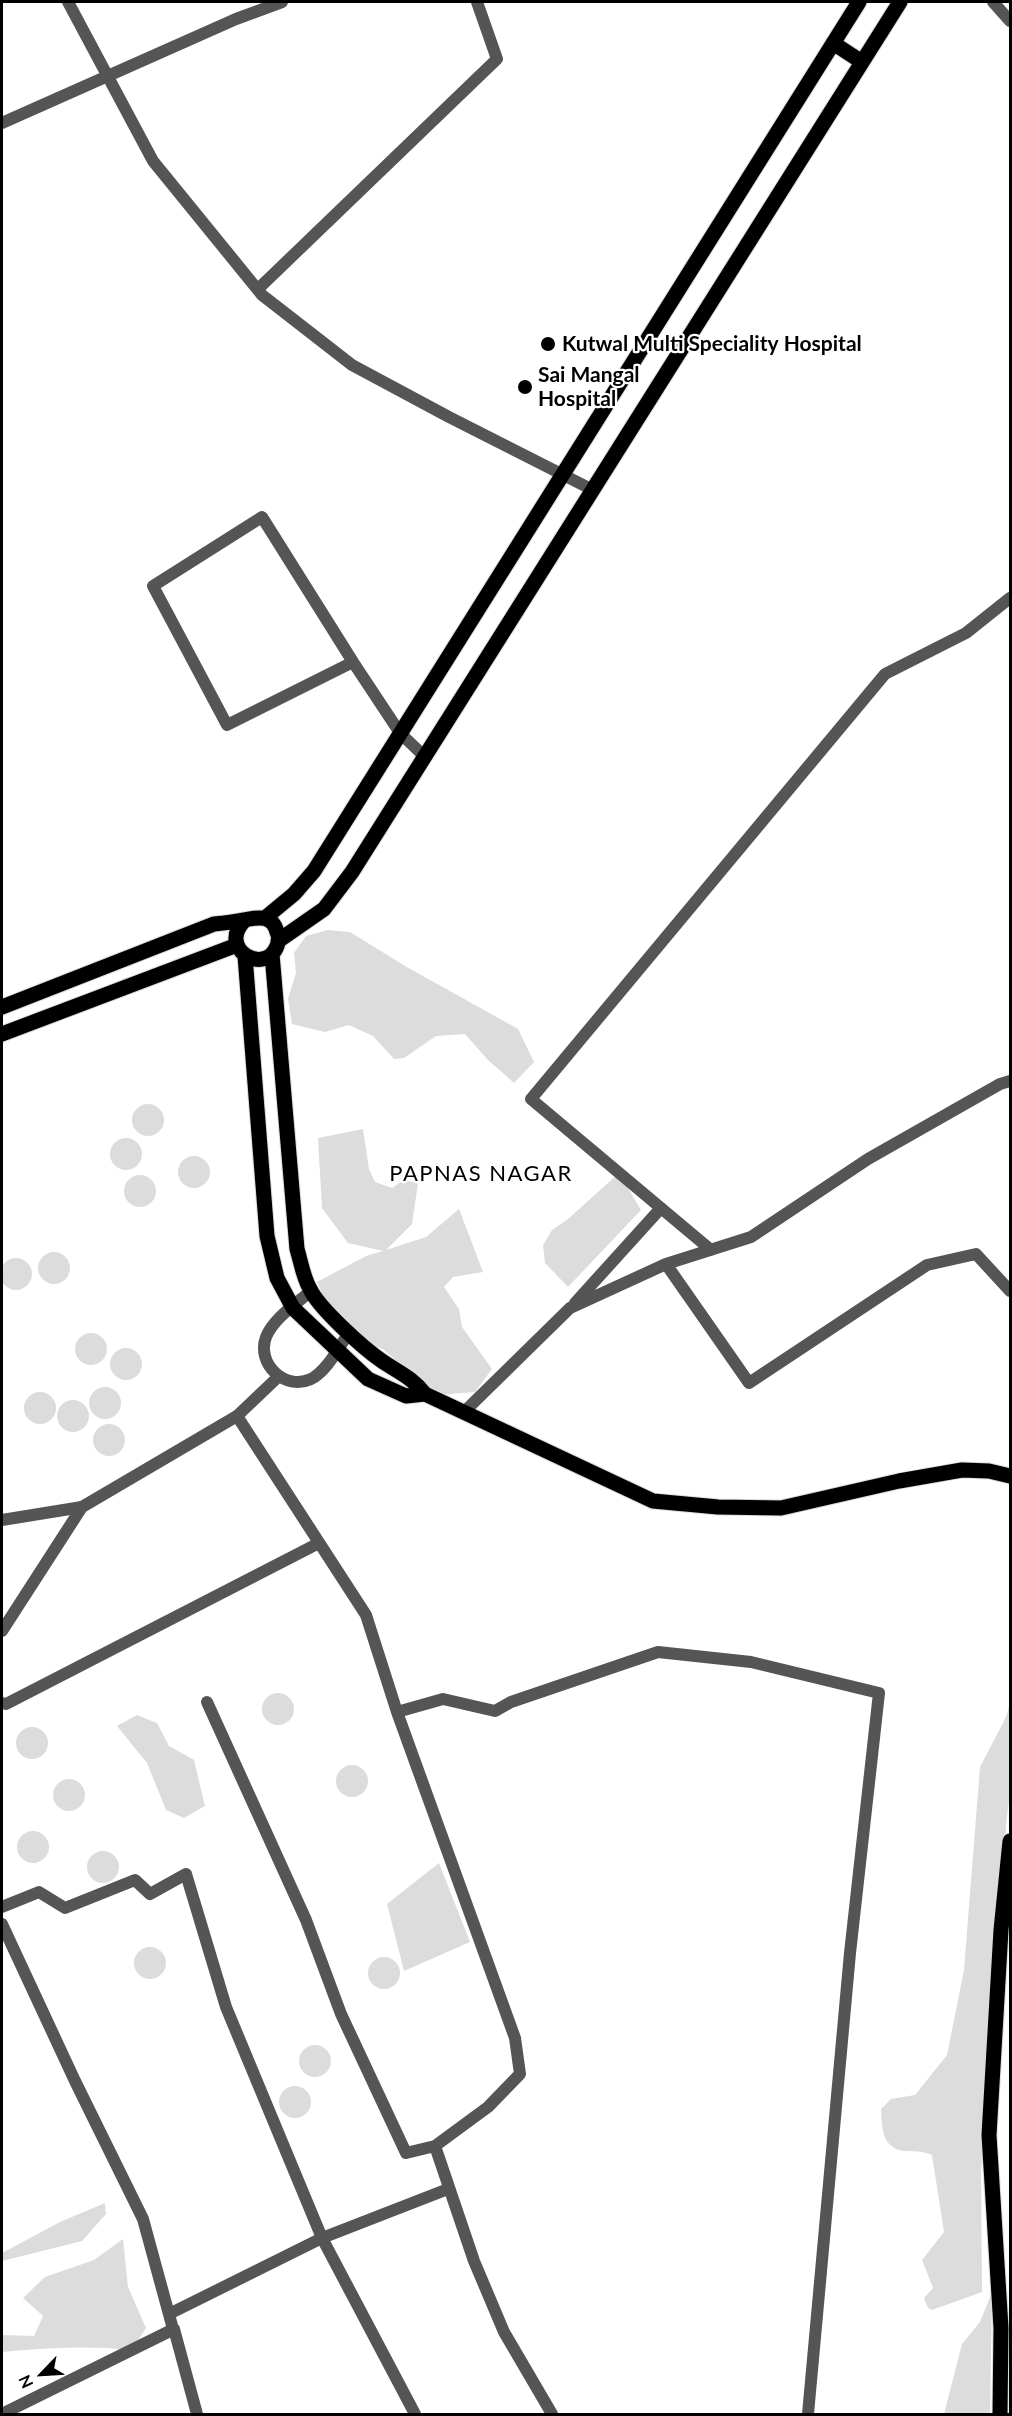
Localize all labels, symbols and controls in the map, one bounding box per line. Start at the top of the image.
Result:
place label: Kutwal Multi Speciality Hospital [562,331,862,357]
marker: Kutwal Multi Speciality Hospital [539,335,557,353]
place label: Sai Mangal Hospital [538,362,640,412]
marker: Sai Mangal Hospital [516,378,534,396]
district label: PAPNAS NAGAR [389,1161,573,1187]
north arrow [12,2344,72,2404]
text: N [14,2372,36,2391]

